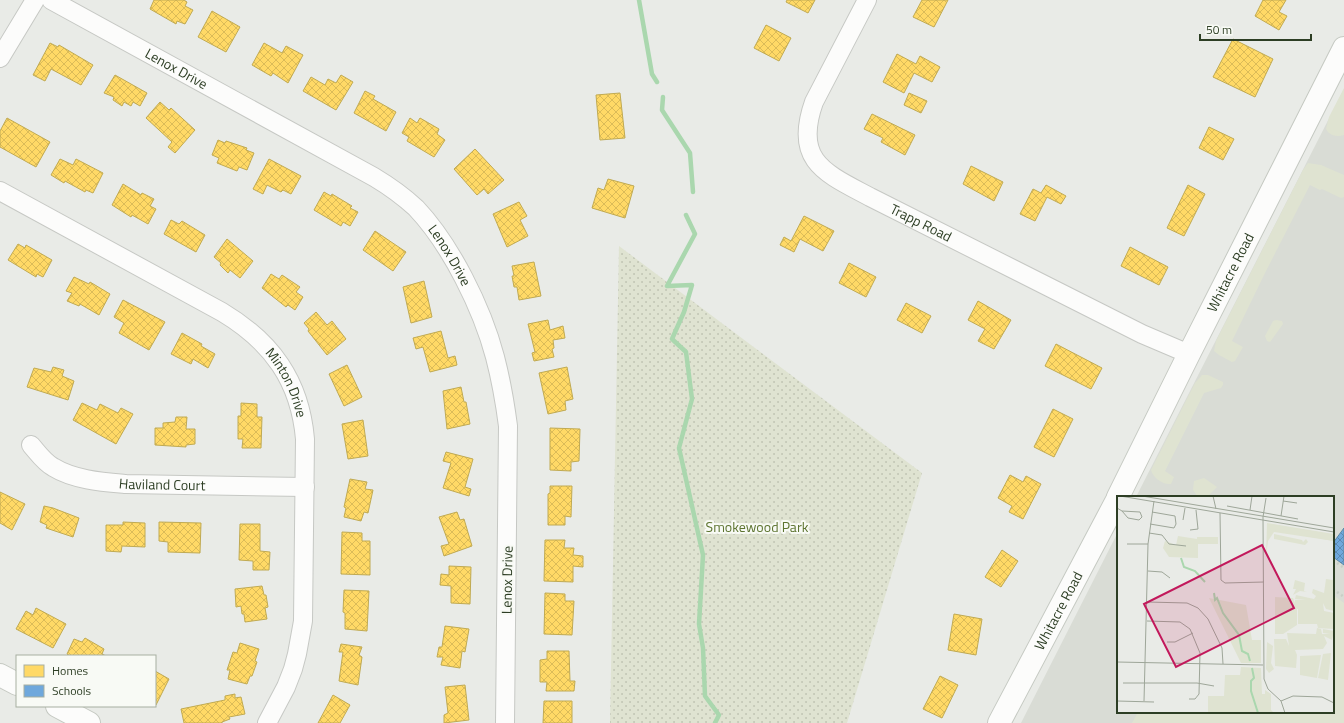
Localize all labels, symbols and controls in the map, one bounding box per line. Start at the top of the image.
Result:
scale bar [1200,16,1311,42]
text: 50 m [1206,20,1232,39]
street label: Lenox Drive [142,43,212,94]
street label: Trapp Road [887,198,955,246]
street label: Lenox Drive [423,220,477,289]
street label: Whitacre Road [1201,229,1259,316]
street label: Minton Drive [261,343,313,419]
street label: Haviland Court [118,472,206,495]
inset map [1117,496,1334,713]
park label: Smokewood Park [706,516,809,537]
street label: Lenox Drive [495,546,518,614]
street label: Whitacre Road [1028,567,1087,654]
legend [16,655,156,707]
text: Homes [52,661,88,680]
text: Schools [52,681,92,700]

